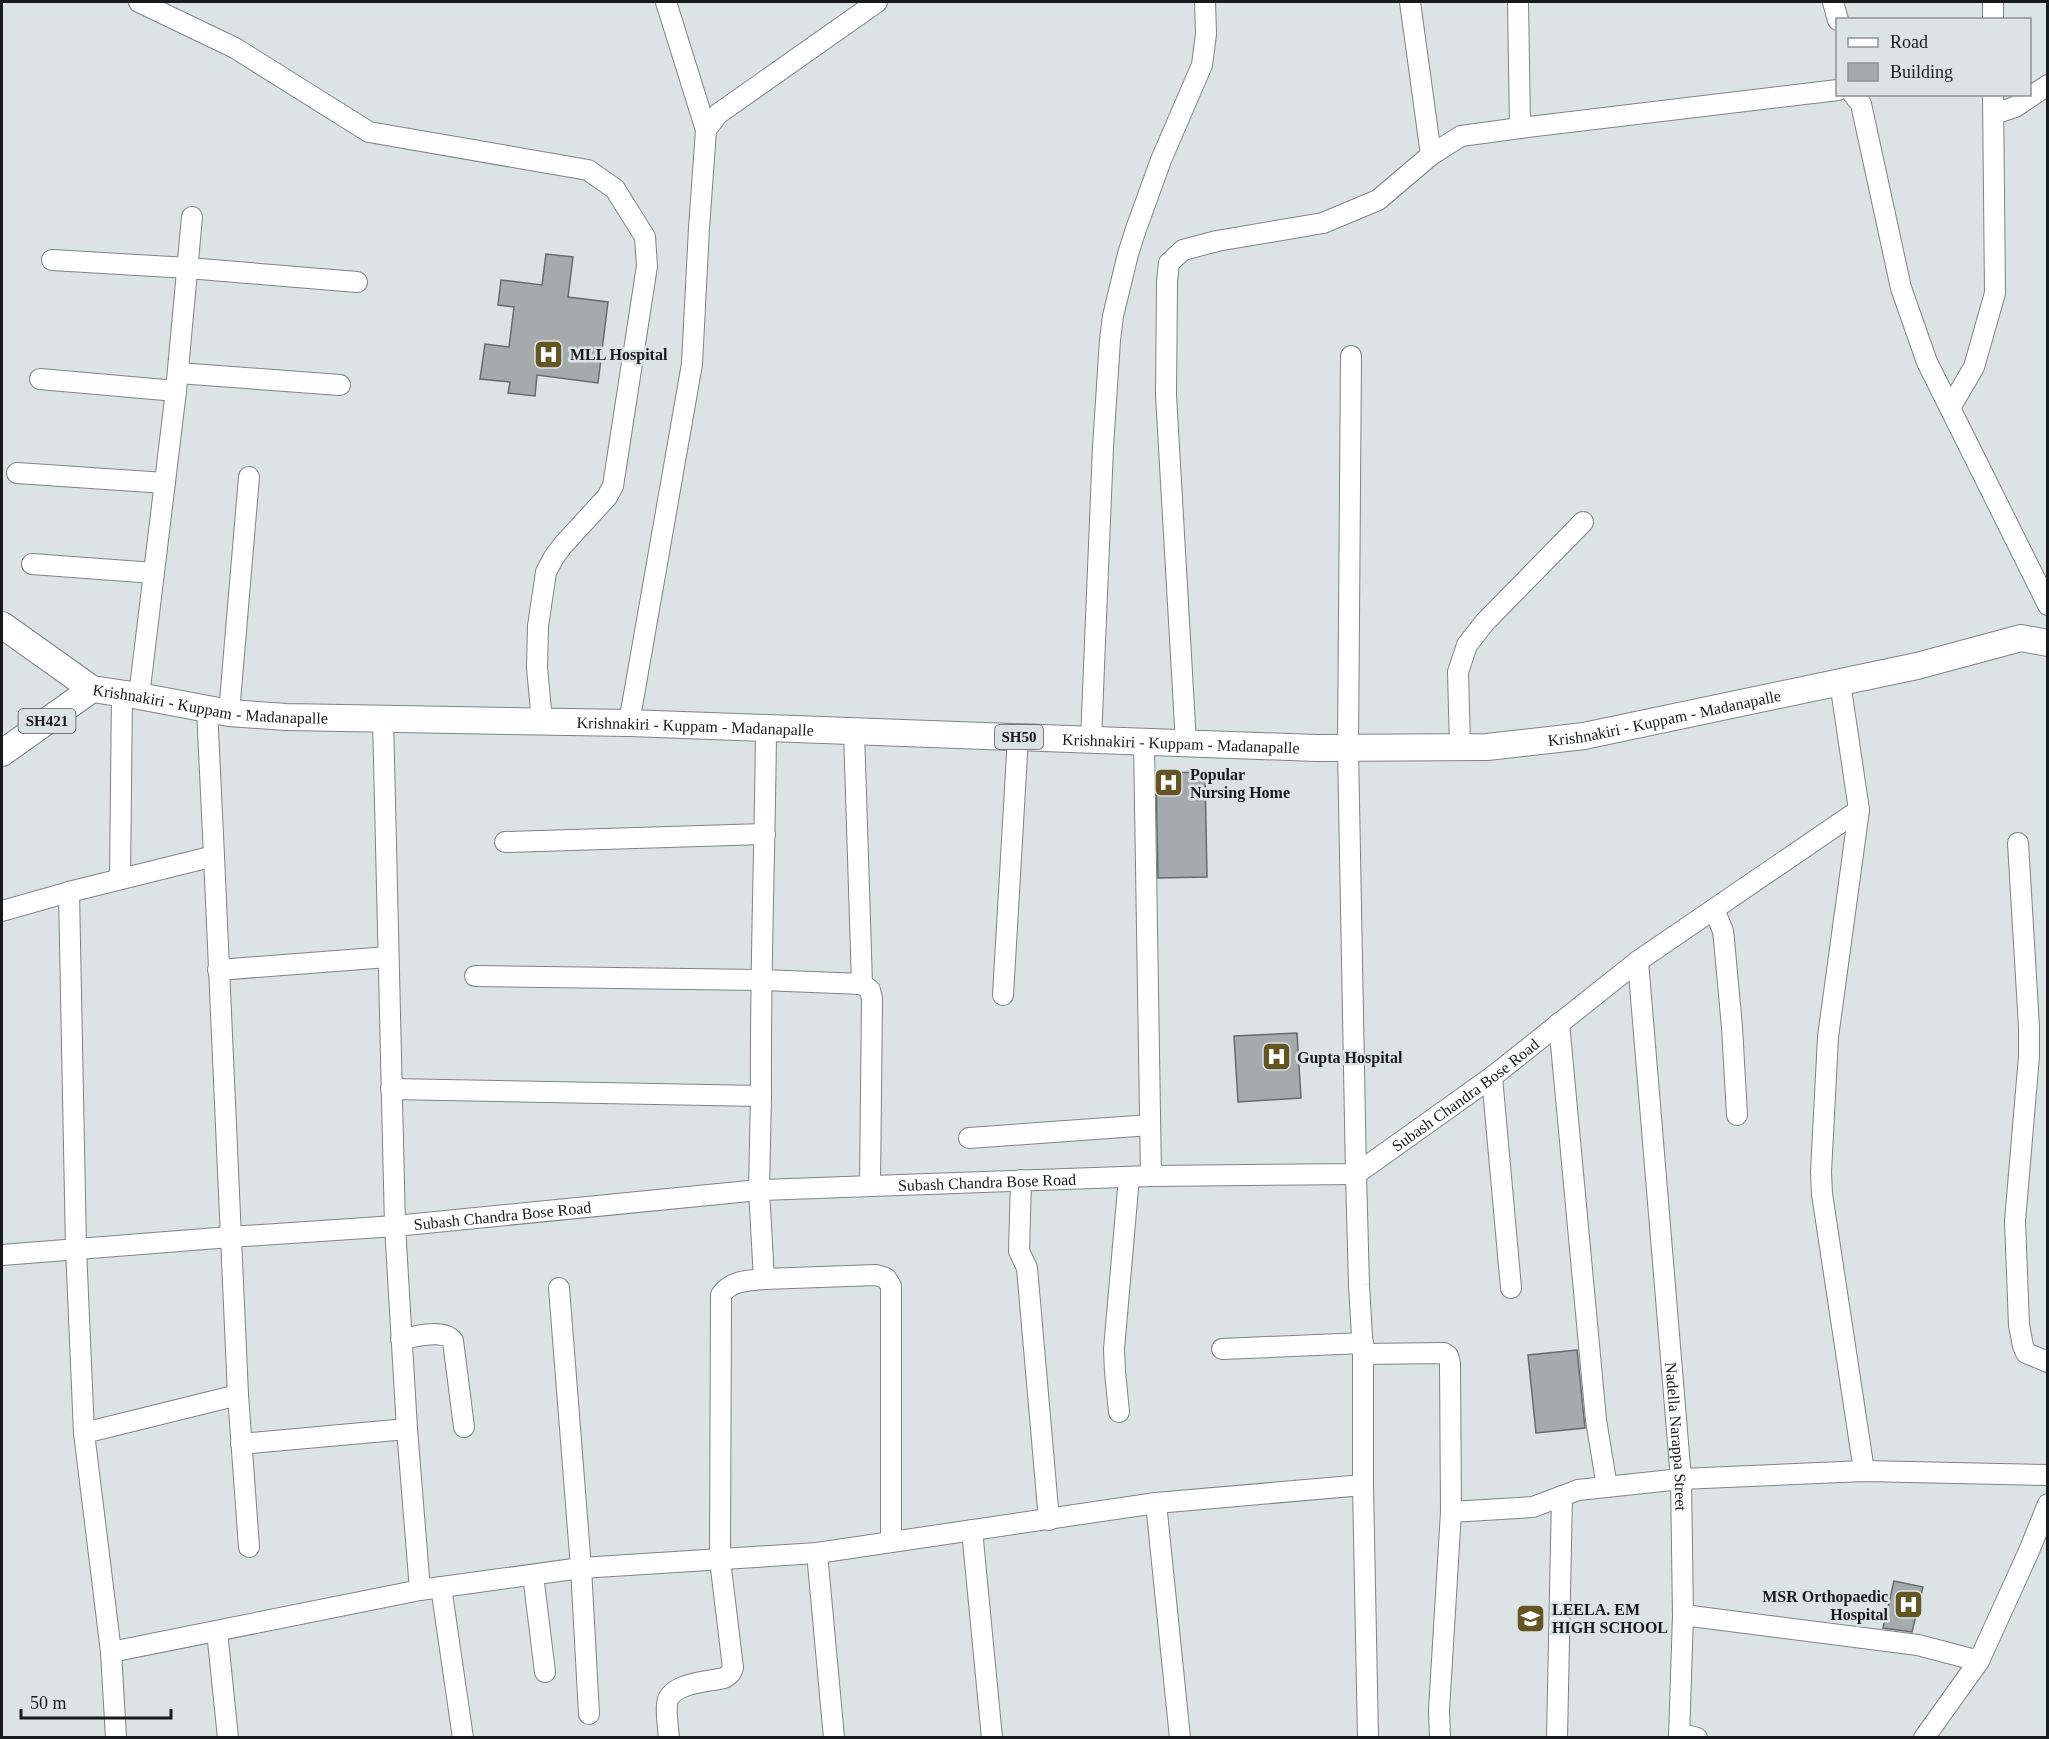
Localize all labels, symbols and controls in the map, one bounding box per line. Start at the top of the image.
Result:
legend [1836,18,2031,96]
text: Road [1890,32,1928,52]
text: Building [1890,62,1953,82]
hospital icon: MLL Hospital [533,338,565,370]
place label: MLL Hospital [570,346,668,364]
street label: Krishnakiri - Kuppam - Madanapalle [92,681,328,727]
street label: Krishnakiri - Kuppam - Madanapalle [1547,687,1782,749]
road number: SH421 [18,709,76,733]
street label: Krishnakiri - Kuppam - Madanapalle [576,714,814,739]
road number: SH50 [995,725,1043,749]
street label: Krishnakiri - Kuppam - Madanapalle [1062,731,1300,757]
place label: Popular Nursing Home [1190,766,1290,802]
hospital icon: Popular Nursing Home [1153,767,1185,799]
street label: Subash Chandra Bose Road [1389,1035,1542,1155]
hospital icon: Gupta Hospital [1260,1041,1292,1073]
place label: Gupta Hospital [1297,1049,1403,1067]
street label: Subash Chandra Bose Road [898,1171,1076,1194]
street label: Subash Chandra Bose Road [413,1199,592,1233]
street label: Nadella Narappa Street [1662,1361,1689,1512]
place label: MSR Orthopaedic Hospital [1762,1588,1889,1624]
hospital icon: MSR Orthopaedic Hospital [1893,1589,1925,1621]
place label: LEELA. EM HIGH SCHOOL [1552,1601,1668,1636]
school or university icon: LEELA. EM HIGH SCHOOL [1515,1602,1547,1634]
scale bar [21,1682,171,1720]
text: 50 m [30,1693,67,1713]

